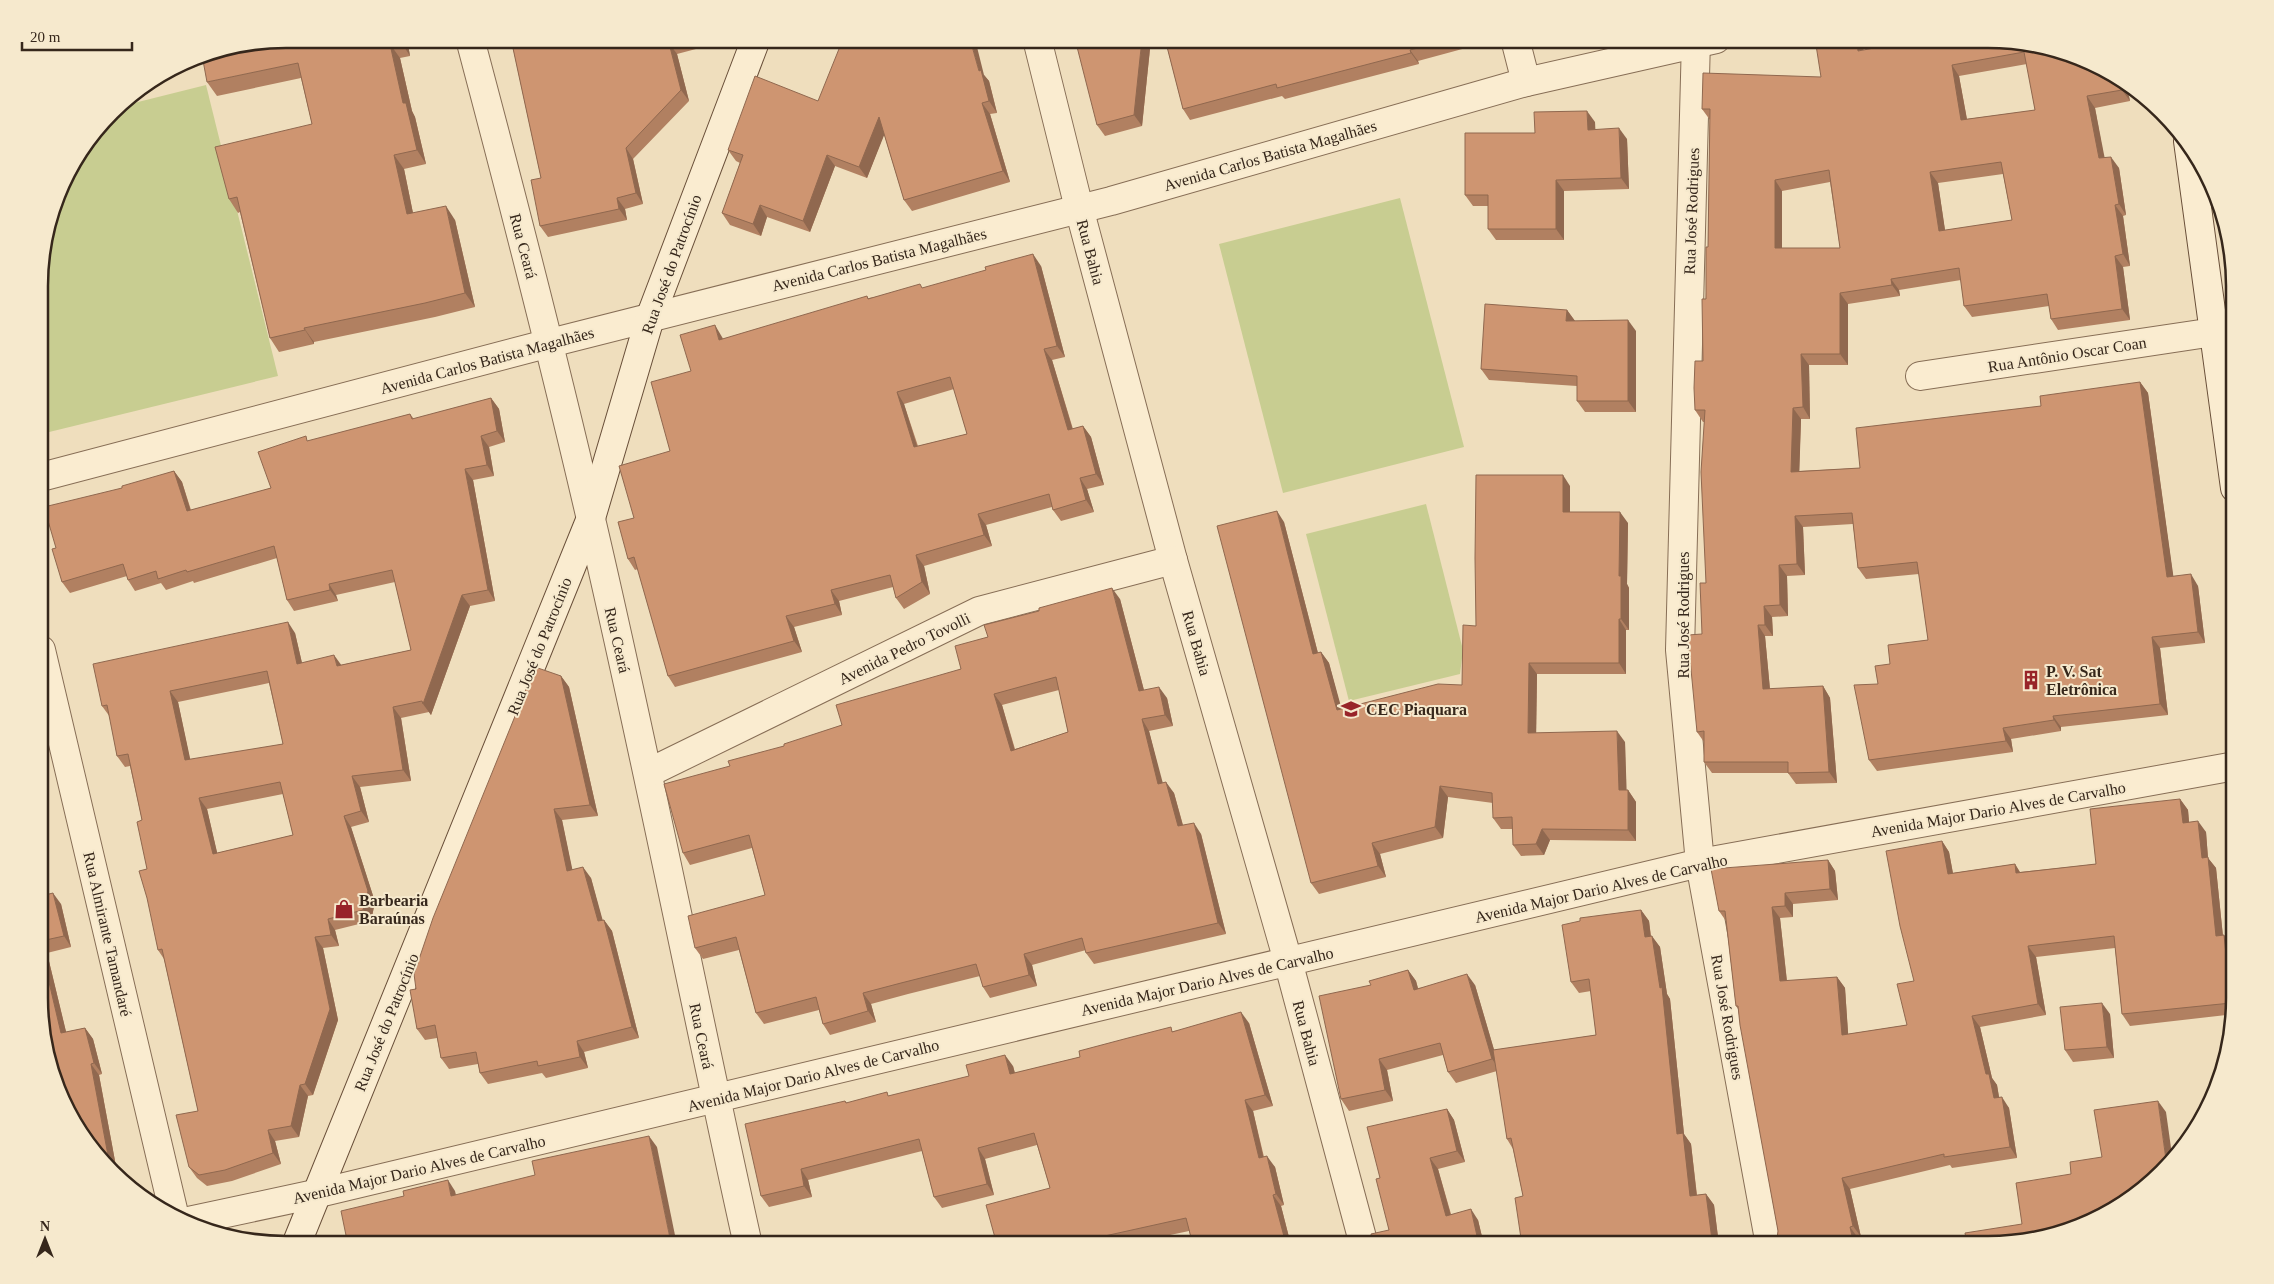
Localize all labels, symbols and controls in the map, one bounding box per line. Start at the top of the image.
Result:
scale bar [22,20,132,52]
text: 20 m [30,29,61,45]
street label: Avenida Carlos Batista Magalhães [1162,117,1379,195]
street label: Rua José Rodrigues [1681,147,1703,275]
street label: Rua José do Patrocínio [638,192,705,336]
street label: Rua Ceará [507,212,540,281]
street label: Rua Bahia [1074,218,1107,287]
street label: Avenida Carlos Batista Magalhães [770,225,988,295]
street label: Avenida Carlos Batista Magalhães [378,324,596,398]
street label: Rua Antônio Oscar Coan [1987,334,2148,375]
street label: Rua José Rodrigues [1675,551,1693,679]
street label: Rua José do Patrocínio [504,575,575,718]
street label: Rua Ceará [602,606,633,675]
street label: Avenida Pedro Tovolli [836,609,973,688]
street label: Rua Bahia [1179,609,1214,678]
place label: P. V. Sat Eletrônica [2046,663,2117,698]
building icon: P. V. Sat Eletrônica [2020,669,2042,691]
school or university icon: CEC Piaquara [1340,698,1362,720]
place label: CEC Piaquara [1366,701,1467,719]
street label: Avenida Major Dario Alves de Carvalho [1869,779,2127,841]
street label: Rua Almirante Tamandaré [80,850,135,1018]
street label: Avenida Major Dario Alves de Carvalho [1473,851,1729,927]
place label: Barbearia Baraúnas [359,892,428,927]
shop icon: Barbearia Baraúnas [333,898,355,920]
street label: Avenida Major Dario Alves de Carvalho [1079,944,1335,1020]
street label: Rua José do Patrocínio [351,951,422,1094]
street label: Rua José Rodrigues [1707,953,1747,1081]
street label: Rua Bahia [1290,999,1323,1068]
street label: Rua Ceará [686,1002,717,1071]
street label: Avenida Major Dario Alves de Carvalho [686,1036,941,1116]
street label: Avenida Major Dario Alves de Carvalho [291,1132,547,1208]
north arrow [20,1214,70,1264]
text: N [40,1219,50,1234]

